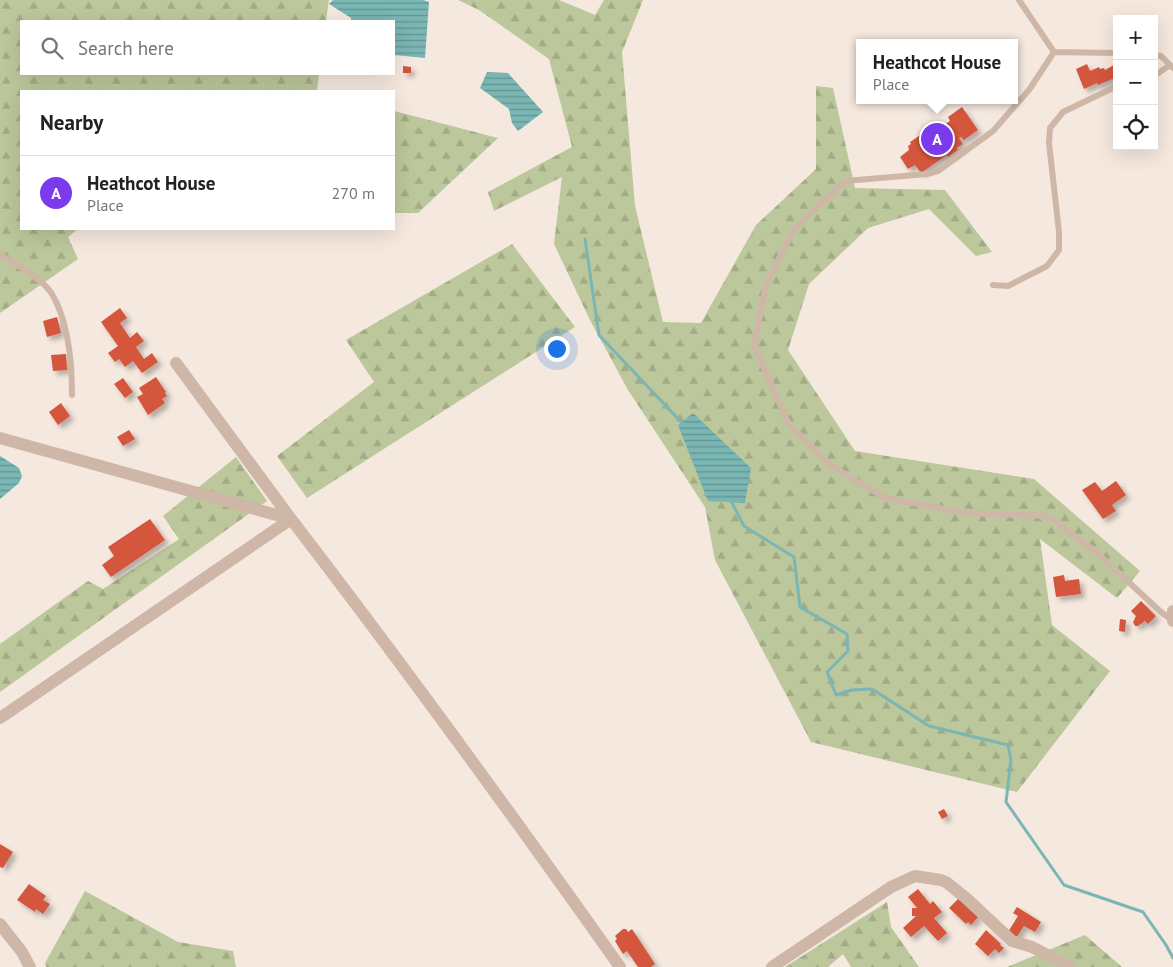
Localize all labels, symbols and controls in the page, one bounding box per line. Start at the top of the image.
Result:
map controls [1113,15,1158,150]
button: + [1113,15,1158,60]
search box [20,20,395,75]
icon: search [38,34,66,62]
text: Search here [78,36,174,60]
popup [856,39,1018,104]
text: Heathcot House [873,50,1001,74]
button: − [1113,60,1158,105]
text: Place [873,74,909,94]
button: locate [1113,105,1158,150]
text: Nearby [40,109,103,136]
pin: A [921,120,953,158]
text: Heathcot House [87,171,215,195]
text: A [51,183,61,203]
text: 270 m [332,183,375,203]
text: Place [87,195,124,215]
your location [544,336,570,362]

